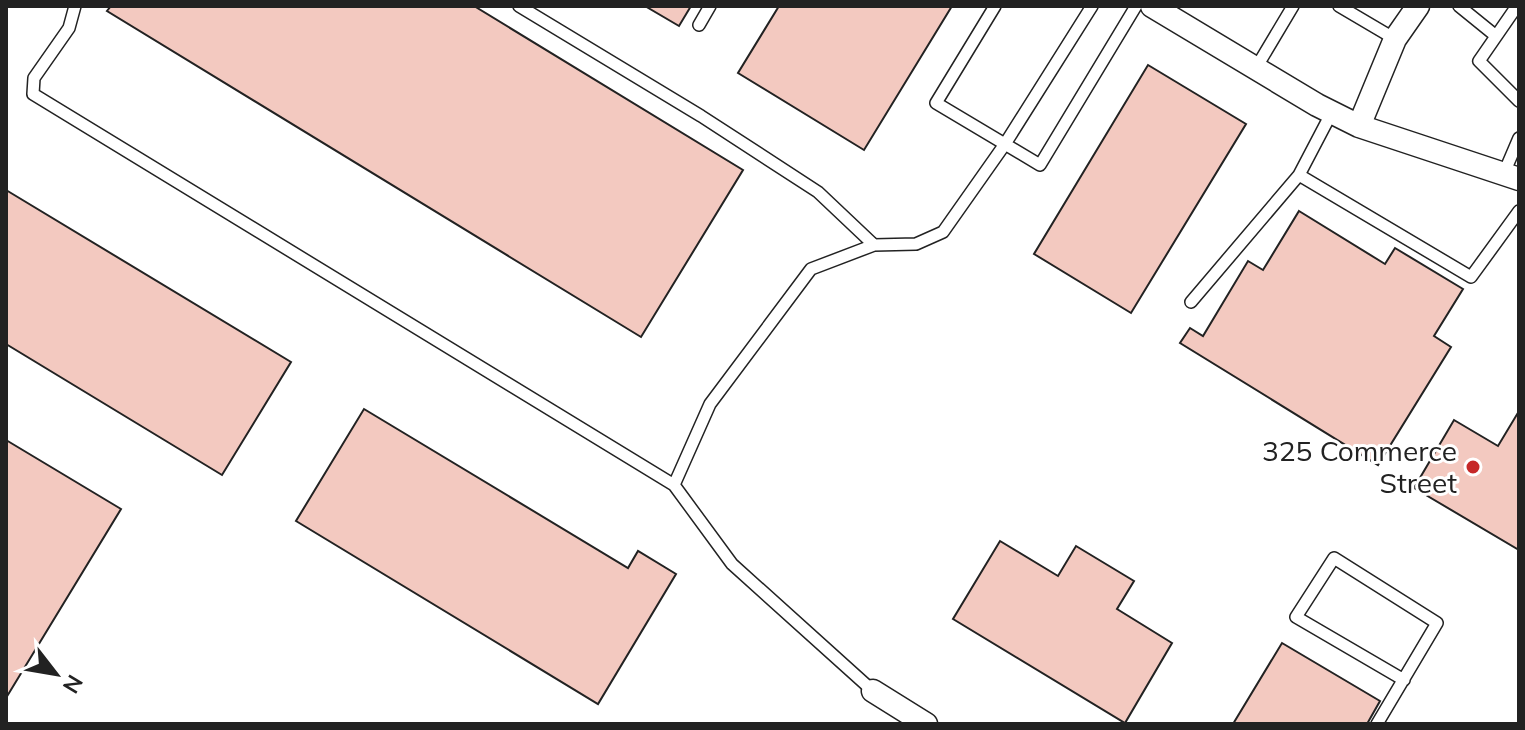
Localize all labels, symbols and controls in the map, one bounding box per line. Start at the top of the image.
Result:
place label: 325 Commerce Street [1262,433,1457,500]
marker: 325 Commerce Street [1464,458,1482,476]
north arrow [16,634,96,714]
text: N [57,670,89,699]

